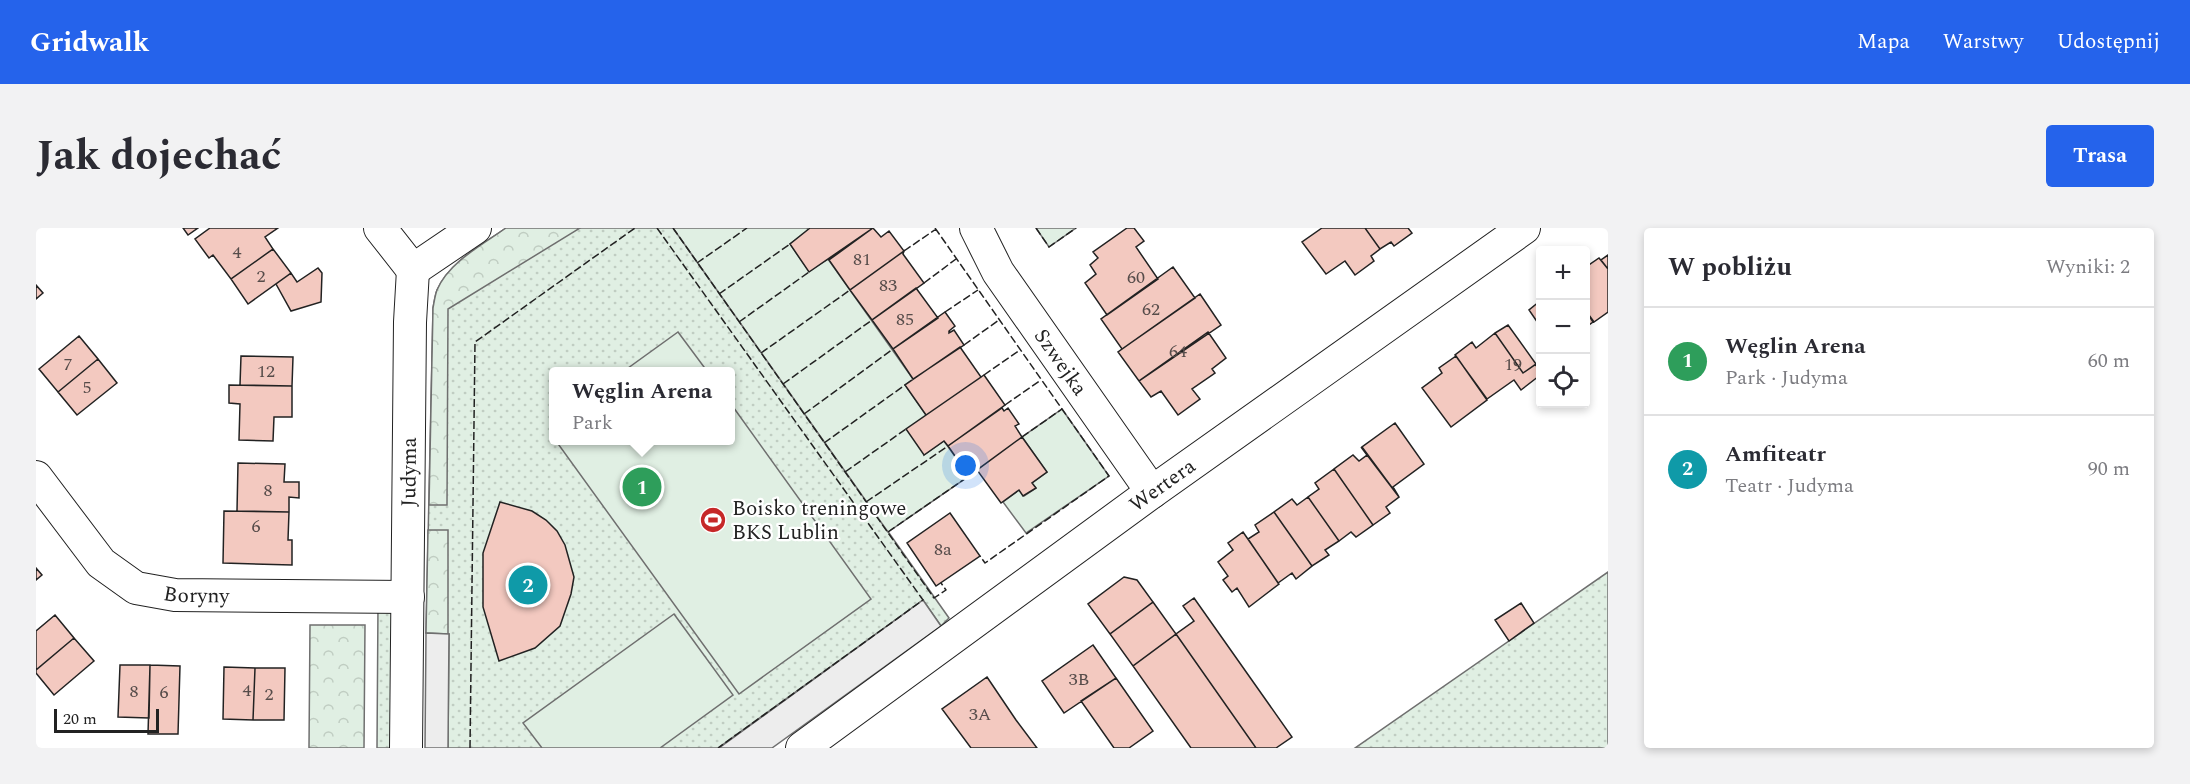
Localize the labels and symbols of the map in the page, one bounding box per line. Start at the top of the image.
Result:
house number: 4 [233,239,242,266]
house number: 81 [853,246,871,273]
house number: 2 [257,263,266,290]
house number: 60 [1127,264,1145,291]
house number: 83 [879,272,897,299]
house number: 62 [1142,296,1160,323]
house number: 85 [896,306,914,333]
street label: Szwejka [1025,322,1095,403]
house number: 64 [1169,338,1187,365]
house number: 7 [64,351,73,378]
house number: 19 [1504,351,1522,378]
house number: 12 [257,358,275,385]
house number: 5 [83,374,92,401]
street label: Judyma [393,436,426,507]
street label: Wertera [1123,450,1203,521]
your location [951,451,980,480]
pin: 1 [622,464,662,510]
house number: 8 [264,477,273,504]
place label: Boisko treningowe BKS Lublin [732,493,906,549]
sports icon: Boisko treningowe BKS Lublin [698,505,728,535]
house number: 6 [252,513,261,540]
house number: 8a [934,536,952,563]
pin: 2 [508,562,548,608]
street label: Boryny [161,578,231,612]
house number: 3B [1069,666,1089,693]
house number: 4 [243,677,252,704]
house number: 8 [130,678,139,705]
house number: 6 [160,679,169,706]
house number: 2 [265,681,274,708]
house number: 3A [969,701,991,728]
scale bar [54,706,159,733]

